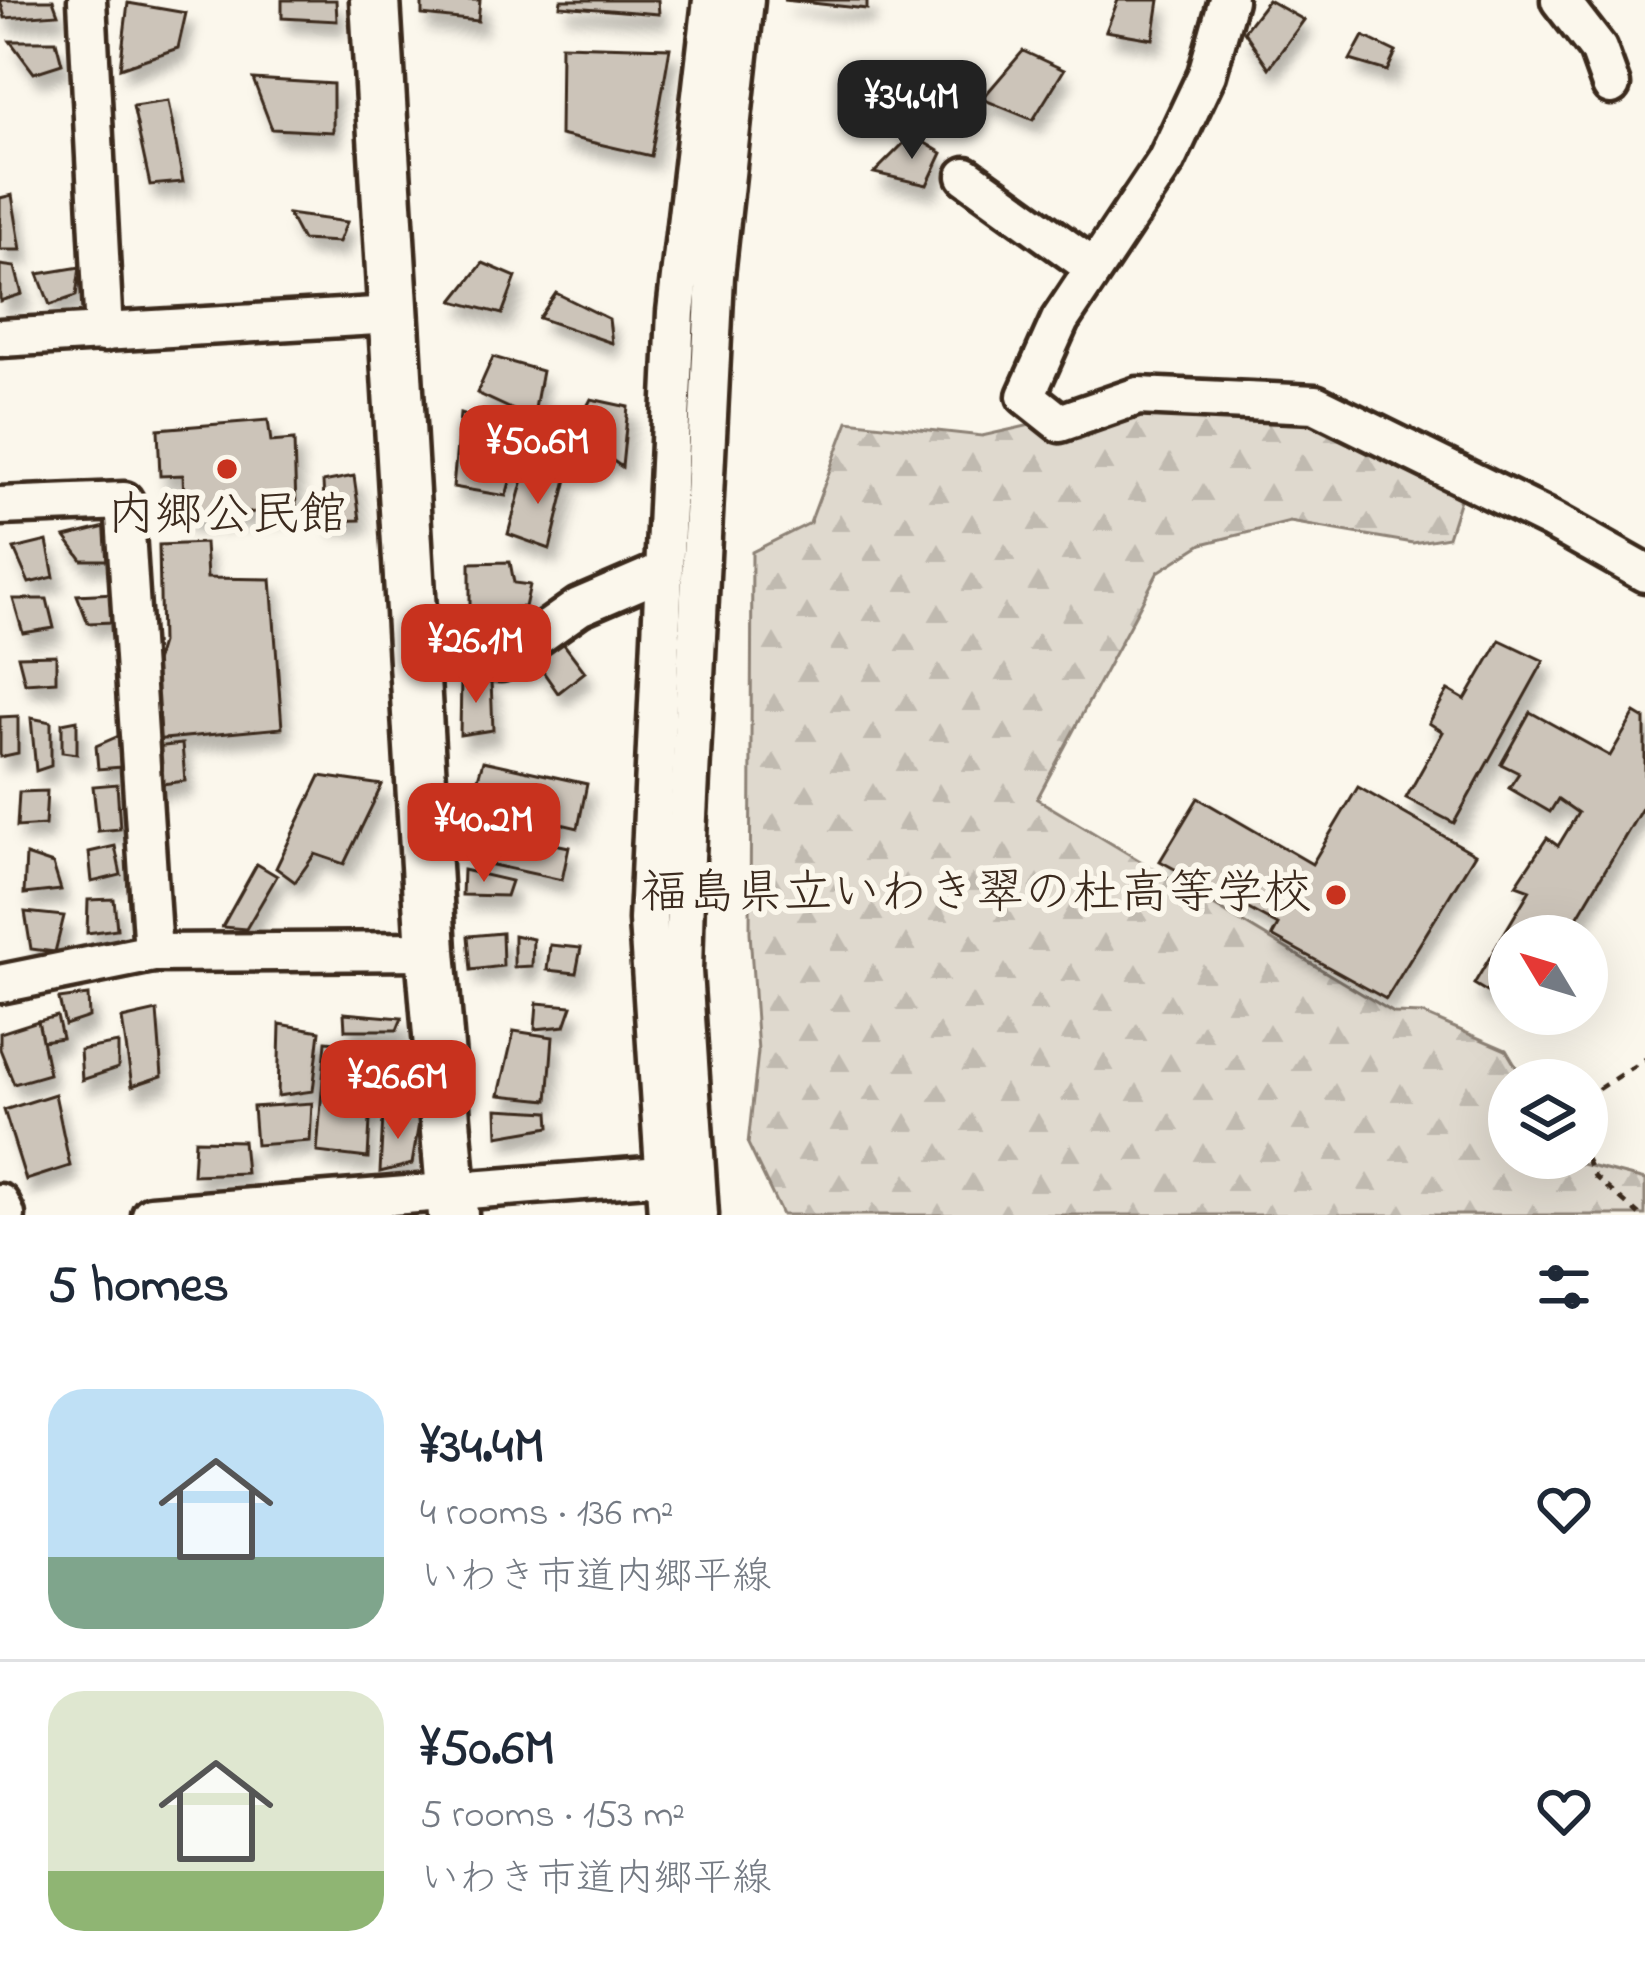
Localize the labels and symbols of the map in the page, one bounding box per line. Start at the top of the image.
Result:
pin: ¥34.4M [814,60,1010,162]
pin: ¥50.6M [440,405,636,507]
marker: 内郷公民館 [214,456,240,482]
place label: 内郷公民館 [107,482,347,552]
pin: ¥26.1M [378,604,574,706]
pin: ¥40.2M [386,783,582,885]
place label: 福島県立いわき翠の杜高等学校 [640,860,1312,930]
marker: 福島県立いわき翠の杜高等学校 [1323,882,1349,908]
north arrow [1488,915,1608,1035]
pin: ¥26.6M [300,1040,496,1142]

